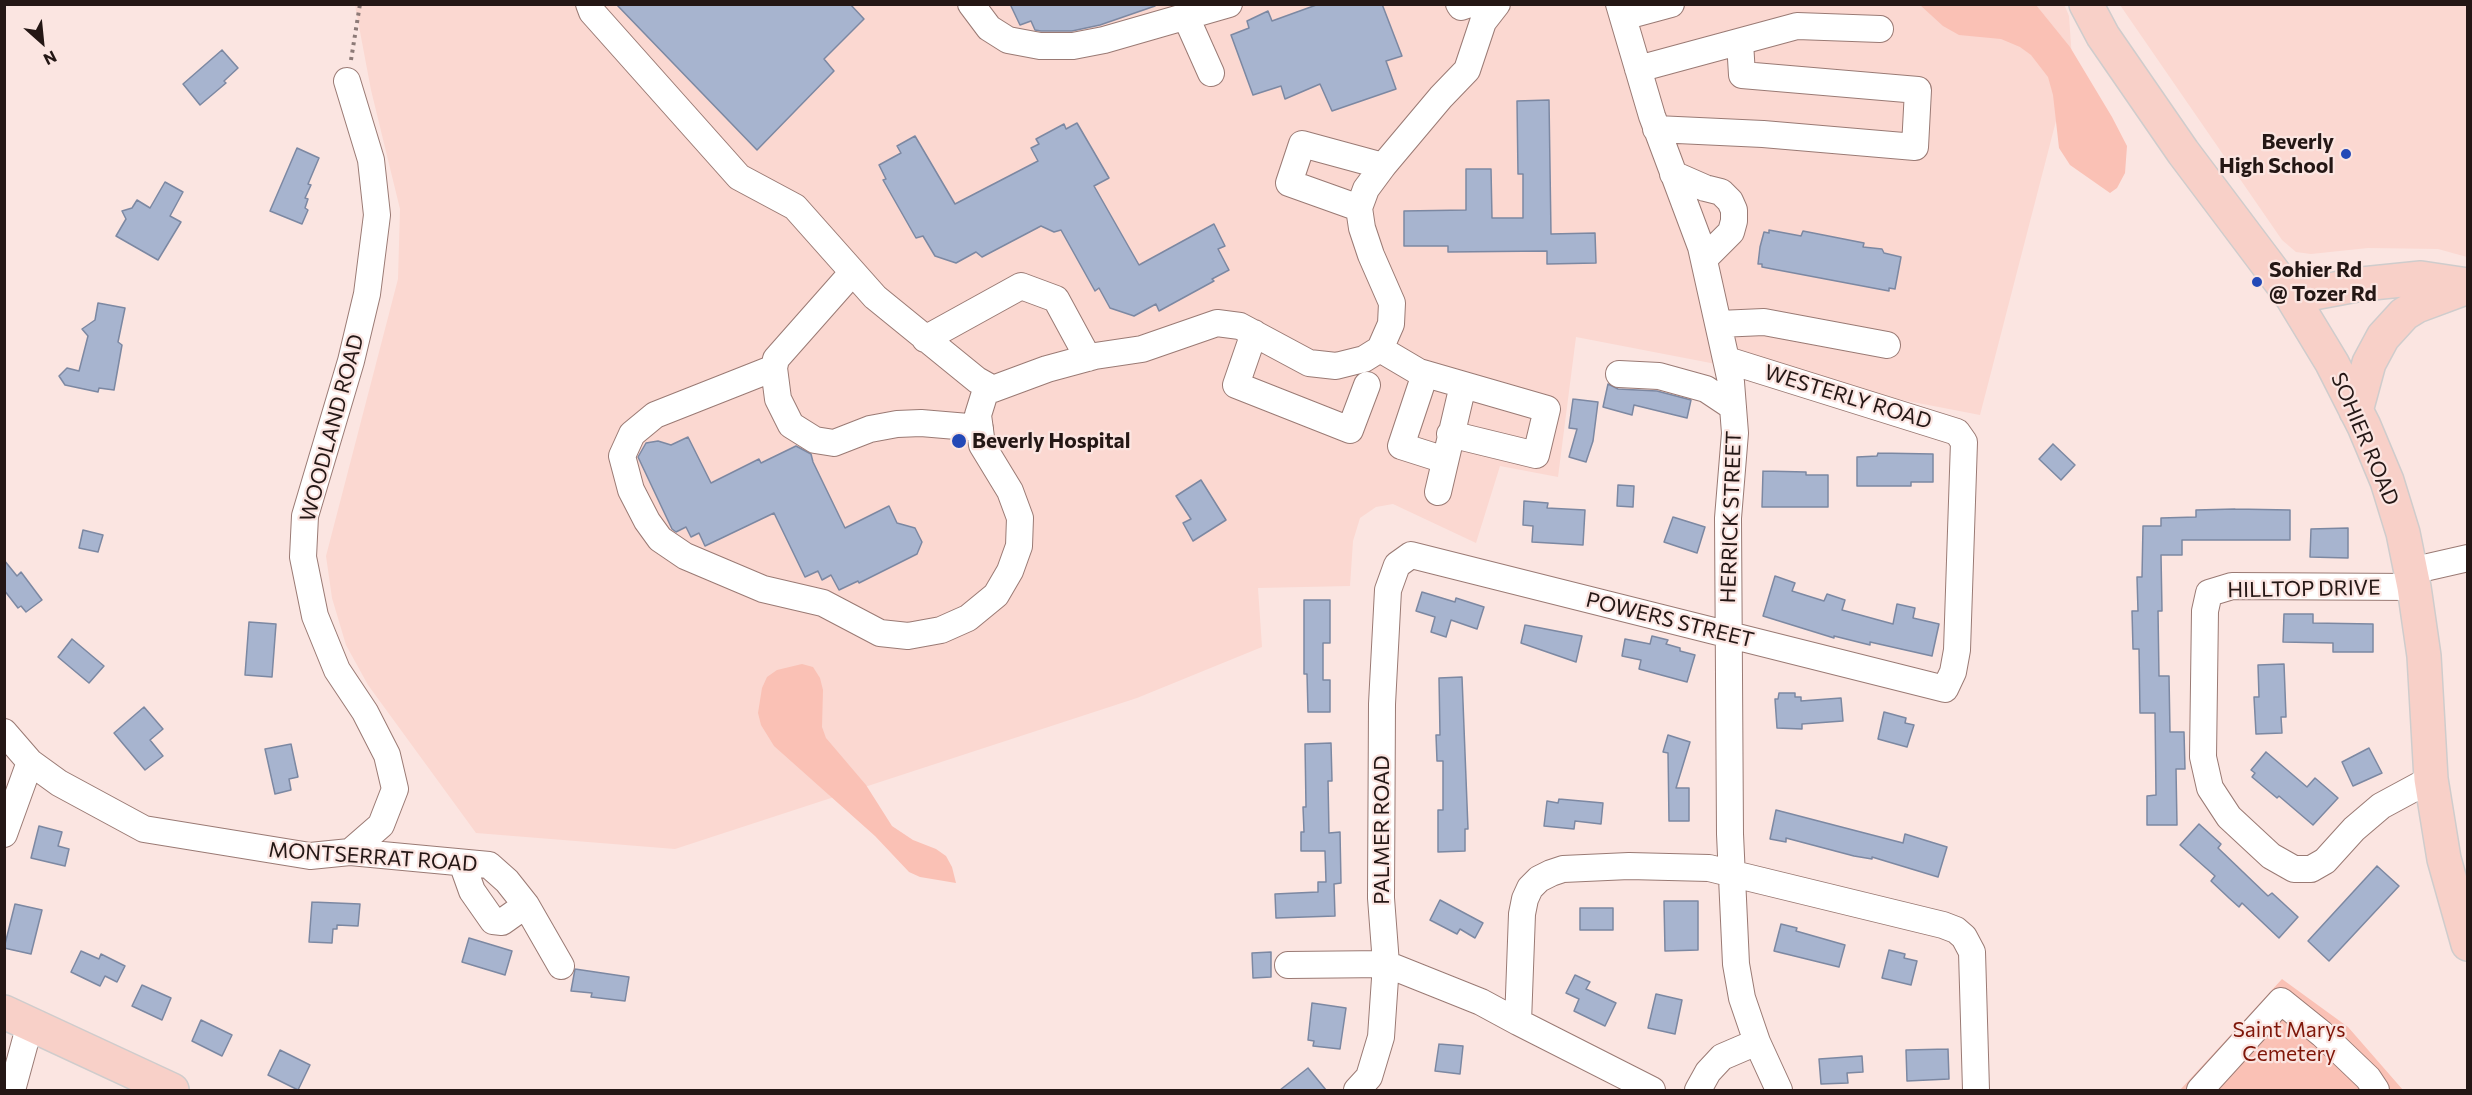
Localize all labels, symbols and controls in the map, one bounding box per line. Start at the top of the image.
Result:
north arrow [12,12,72,72]
text: N [41,47,60,70]
place label: Beverly High School [2219,129,2334,179]
marker: Beverly High School [2339,147,2353,161]
place label: Sohier Rd @ Tozer Rd [2269,257,2377,307]
marker: Sohier Rd @ Tozer Rd [2250,275,2264,289]
street label: WOODLAND ROAD [295,332,369,524]
street label: WESTERLY ROAD [1761,360,1935,434]
street label: SOHIER ROAD [2326,369,2404,509]
place label: Beverly Hospital [972,428,1130,454]
street label: HERRICK STREET [1715,430,1747,604]
marker: Beverly Hospital [950,432,968,450]
street label: HILLTOP DRIVE [2227,575,2381,603]
street label: POWERS STREET [1583,587,1757,653]
street label: PALMER ROAD [1369,755,1395,905]
street label: MONTSERRAT ROAD [268,837,478,877]
park label: Saint Marys Cemetery [2233,1017,2345,1067]

